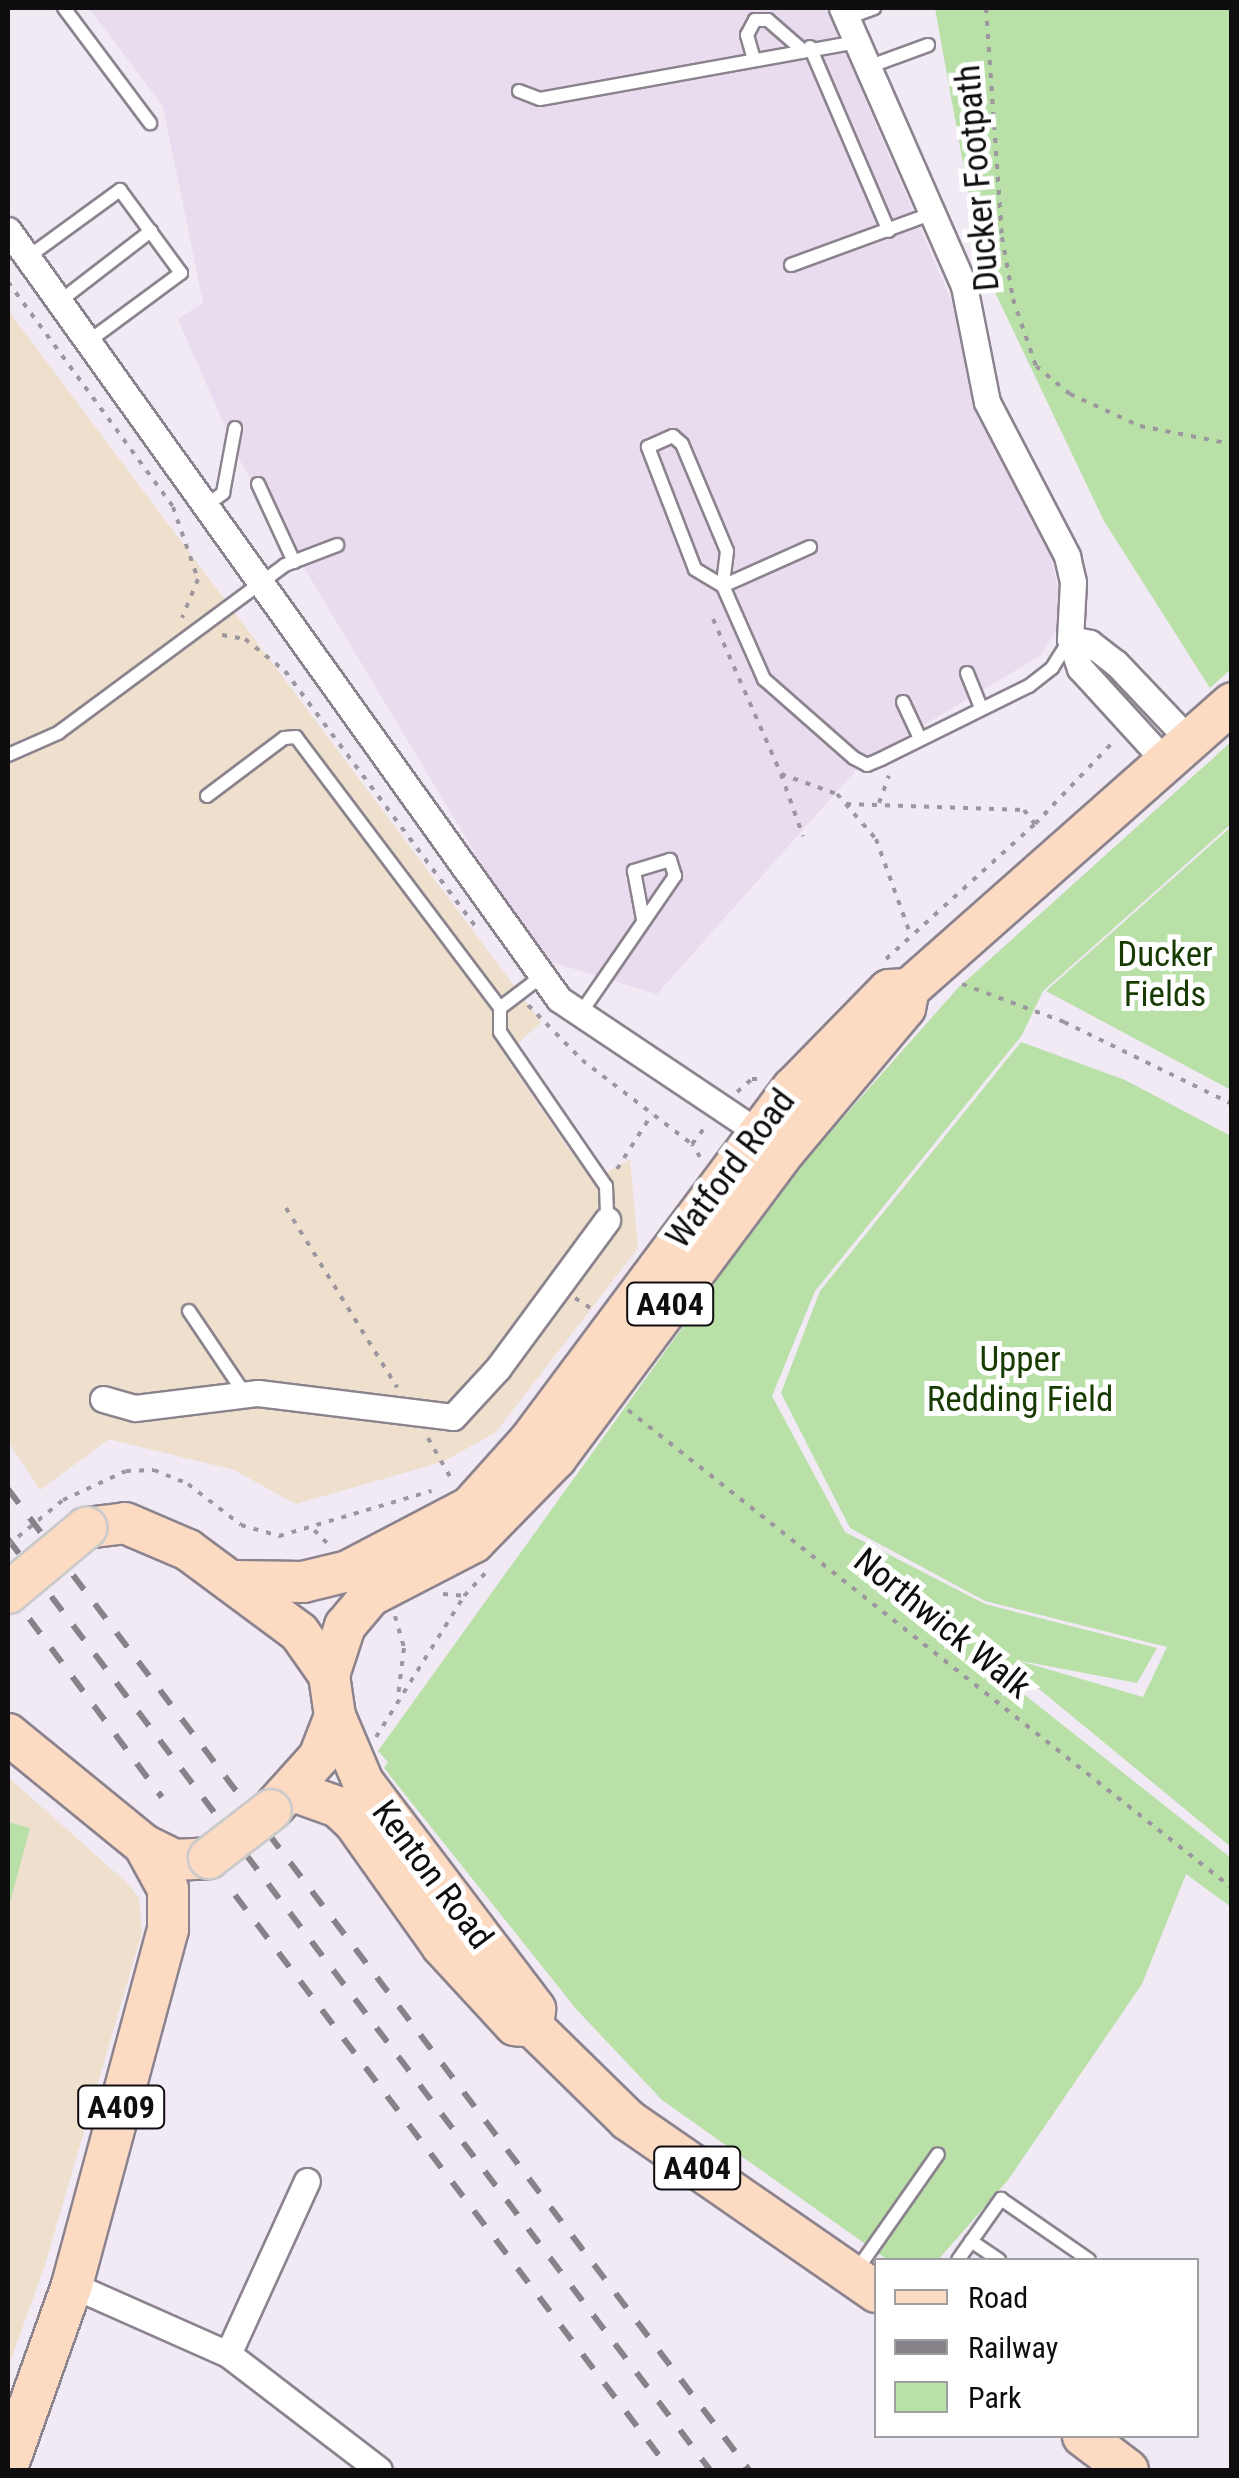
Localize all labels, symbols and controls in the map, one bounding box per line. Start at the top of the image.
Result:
street label: Ducker Footpath [947,63,1009,293]
park label: Ducker Fields [1117,934,1213,1016]
street label: Watford Road [658,1081,804,1257]
road number: A404 [625,1277,715,1331]
park label: Upper Redding Field [927,1339,1113,1421]
street label: Northwick Walk [845,1540,1039,1708]
street label: Kenton Road [363,1793,501,1957]
road number: A409 [76,2080,166,2134]
road number: A404 [652,2141,742,2195]
legend [874,2258,1199,2438]
text: Road [968,2280,1028,2315]
text: Railway [968,2330,1058,2365]
text: Park [968,2380,1022,2415]

